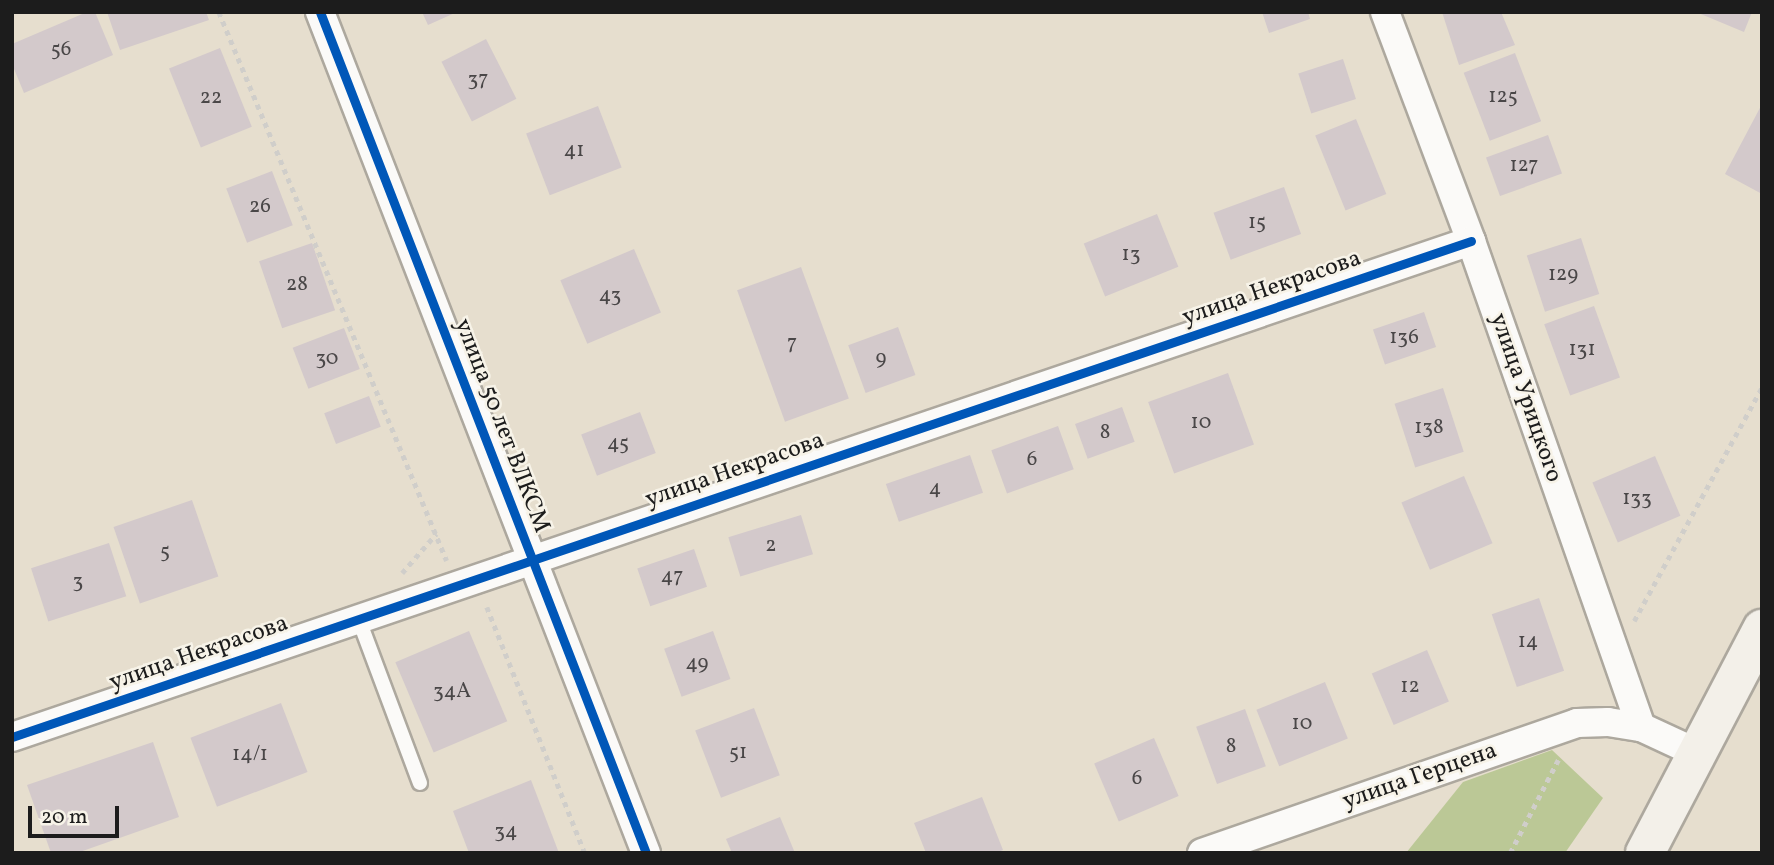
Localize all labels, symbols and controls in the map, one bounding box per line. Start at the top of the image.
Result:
house number: 56 [51,37,71,63]
house number: 37 [468,67,488,93]
house number: 125 [1488,84,1518,110]
house number: 22 [200,85,222,111]
house number: 41 [564,138,584,164]
house number: 127 [1509,153,1539,179]
house number: 26 [249,194,271,220]
house number: 15 [1248,210,1266,236]
house number: 13 [1122,242,1140,268]
street label: улица Некрасова [1179,245,1365,333]
house number: 129 [1548,262,1578,288]
house number: 28 [286,272,308,298]
house number: 43 [599,283,621,309]
street label: улица Урицкого [1483,310,1567,486]
street label: улица 50 лет ВЛКСМ [447,315,555,537]
house number: 136 [1389,325,1419,351]
house number: 7 [787,331,797,357]
house number: 131 [1568,337,1596,363]
house number: 30 [316,346,338,372]
house number: 9 [876,346,886,372]
house number: 10 [1191,410,1211,436]
house number: 138 [1414,415,1444,441]
house number: 8 [1100,420,1110,446]
street label: улица Некрасова [642,427,828,515]
house number: 45 [607,431,629,457]
house number: 6 [1027,447,1037,473]
house number: 4 [929,476,941,502]
house number: 133 [1622,486,1652,512]
house number: 2 [765,533,777,559]
house number: 5 [160,539,170,565]
house number: 47 [661,564,683,590]
house number: 3 [73,569,83,595]
street label: улица Некрасова [106,610,292,698]
house number: 14 [1518,629,1538,655]
house number: 49 [686,651,708,677]
house number: 12 [1400,674,1420,700]
house number: 34А [433,679,471,705]
house number: 10 [1292,711,1312,737]
house number: 8 [1226,734,1236,760]
street label: улица Герцена [1339,737,1501,817]
house number: 51 [729,740,747,766]
house number: 14/1 [232,742,268,768]
house number: 6 [1132,766,1142,792]
scale bar [32,792,122,836]
text: 20 m [41,803,87,832]
house number: 34 [494,819,518,845]

